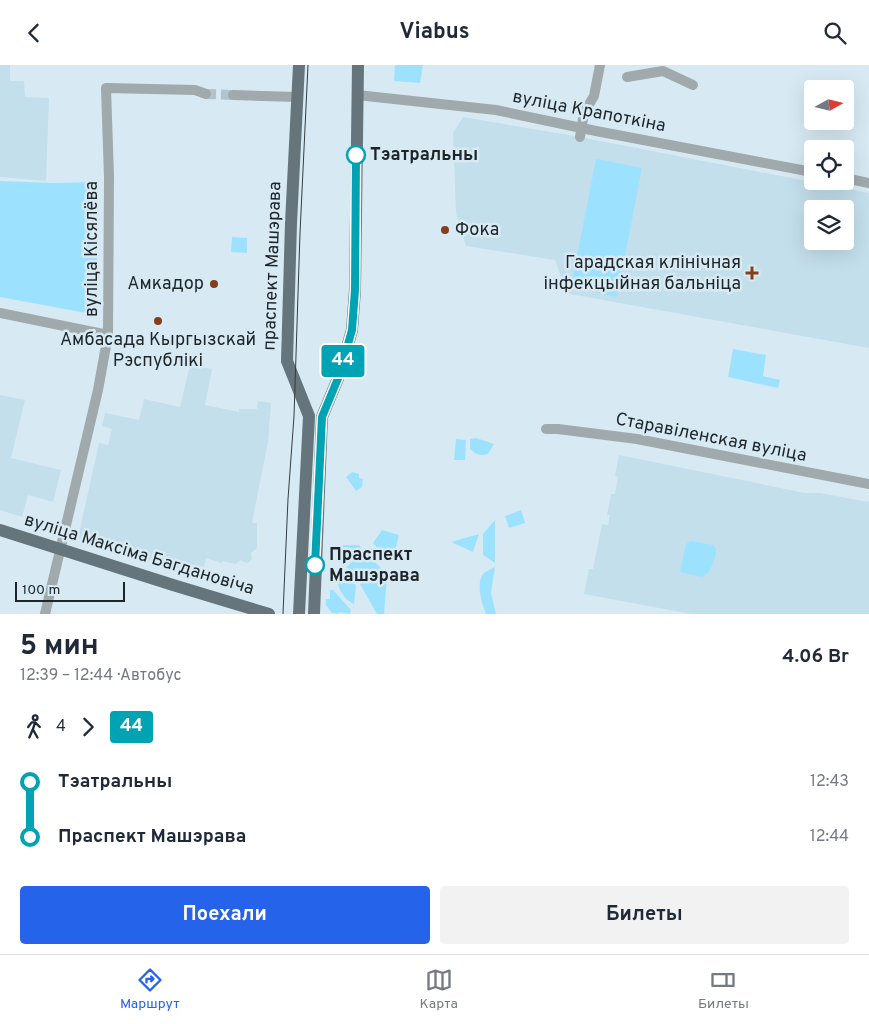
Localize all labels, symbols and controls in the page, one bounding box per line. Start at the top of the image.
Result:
icon: back [20,19,48,47]
text: Viabus [399,19,470,46]
icon: search [821,19,849,47]
north arrow [804,80,854,130]
map controls [804,80,854,250]
street label: вуліца Крапоткіна [510,86,668,138]
button: locate [804,140,854,190]
place label: Тэатральны [370,144,478,167]
marker: Тэатральны [346,145,366,165]
street label: вуліца Кісялёва [81,181,104,317]
street label: праспект Машэрава [259,181,287,351]
button: layers [804,200,854,250]
place label: Фока [455,219,499,242]
marker: Фока [439,224,451,236]
place label: Гарадская клінічная інфекцыйная бальніца [543,252,741,296]
marker: Гарадская клінічная інфекцыйная бальніца [745,266,759,280]
place label: Амкадор [127,273,204,296]
marker: Амкадор [208,278,220,290]
marker: Амбасада Кыргызскай Рэспублікі [152,315,164,327]
place label: Амбасада Кыргызскай Рэспублікі [60,329,256,373]
line badge: 44 [320,345,366,377]
text: 44 [331,349,355,372]
street label: Старавіленская вуліца [613,408,809,468]
street label: вуліца Максіма Багдановіча [21,509,257,601]
place label: Праспект Машэрава [329,544,420,588]
marker: Праспект Машэрава [305,555,325,575]
scale bar [15,579,125,602]
text: 100 m [22,582,60,599]
text: 5 мин [20,629,99,665]
text: 4.06 Br [782,645,849,669]
text: 12:39 – 12:44 · Автобус [20,666,182,686]
icon: walk [20,713,48,741]
icon: forward [74,713,102,741]
text: 44 [120,715,143,738]
text: 4 [56,717,66,737]
text: Тэатральны [58,770,172,794]
text: 12:43 [810,772,849,792]
text: Праспект Машэрава [58,825,246,849]
text: 12:44 [810,827,849,847]
button: Поехали [20,886,430,944]
button: Билеты [440,886,849,944]
tab: Маршрут [120,966,180,1013]
tab: Карта [420,966,458,1013]
tab: Билеты [698,966,749,1013]

